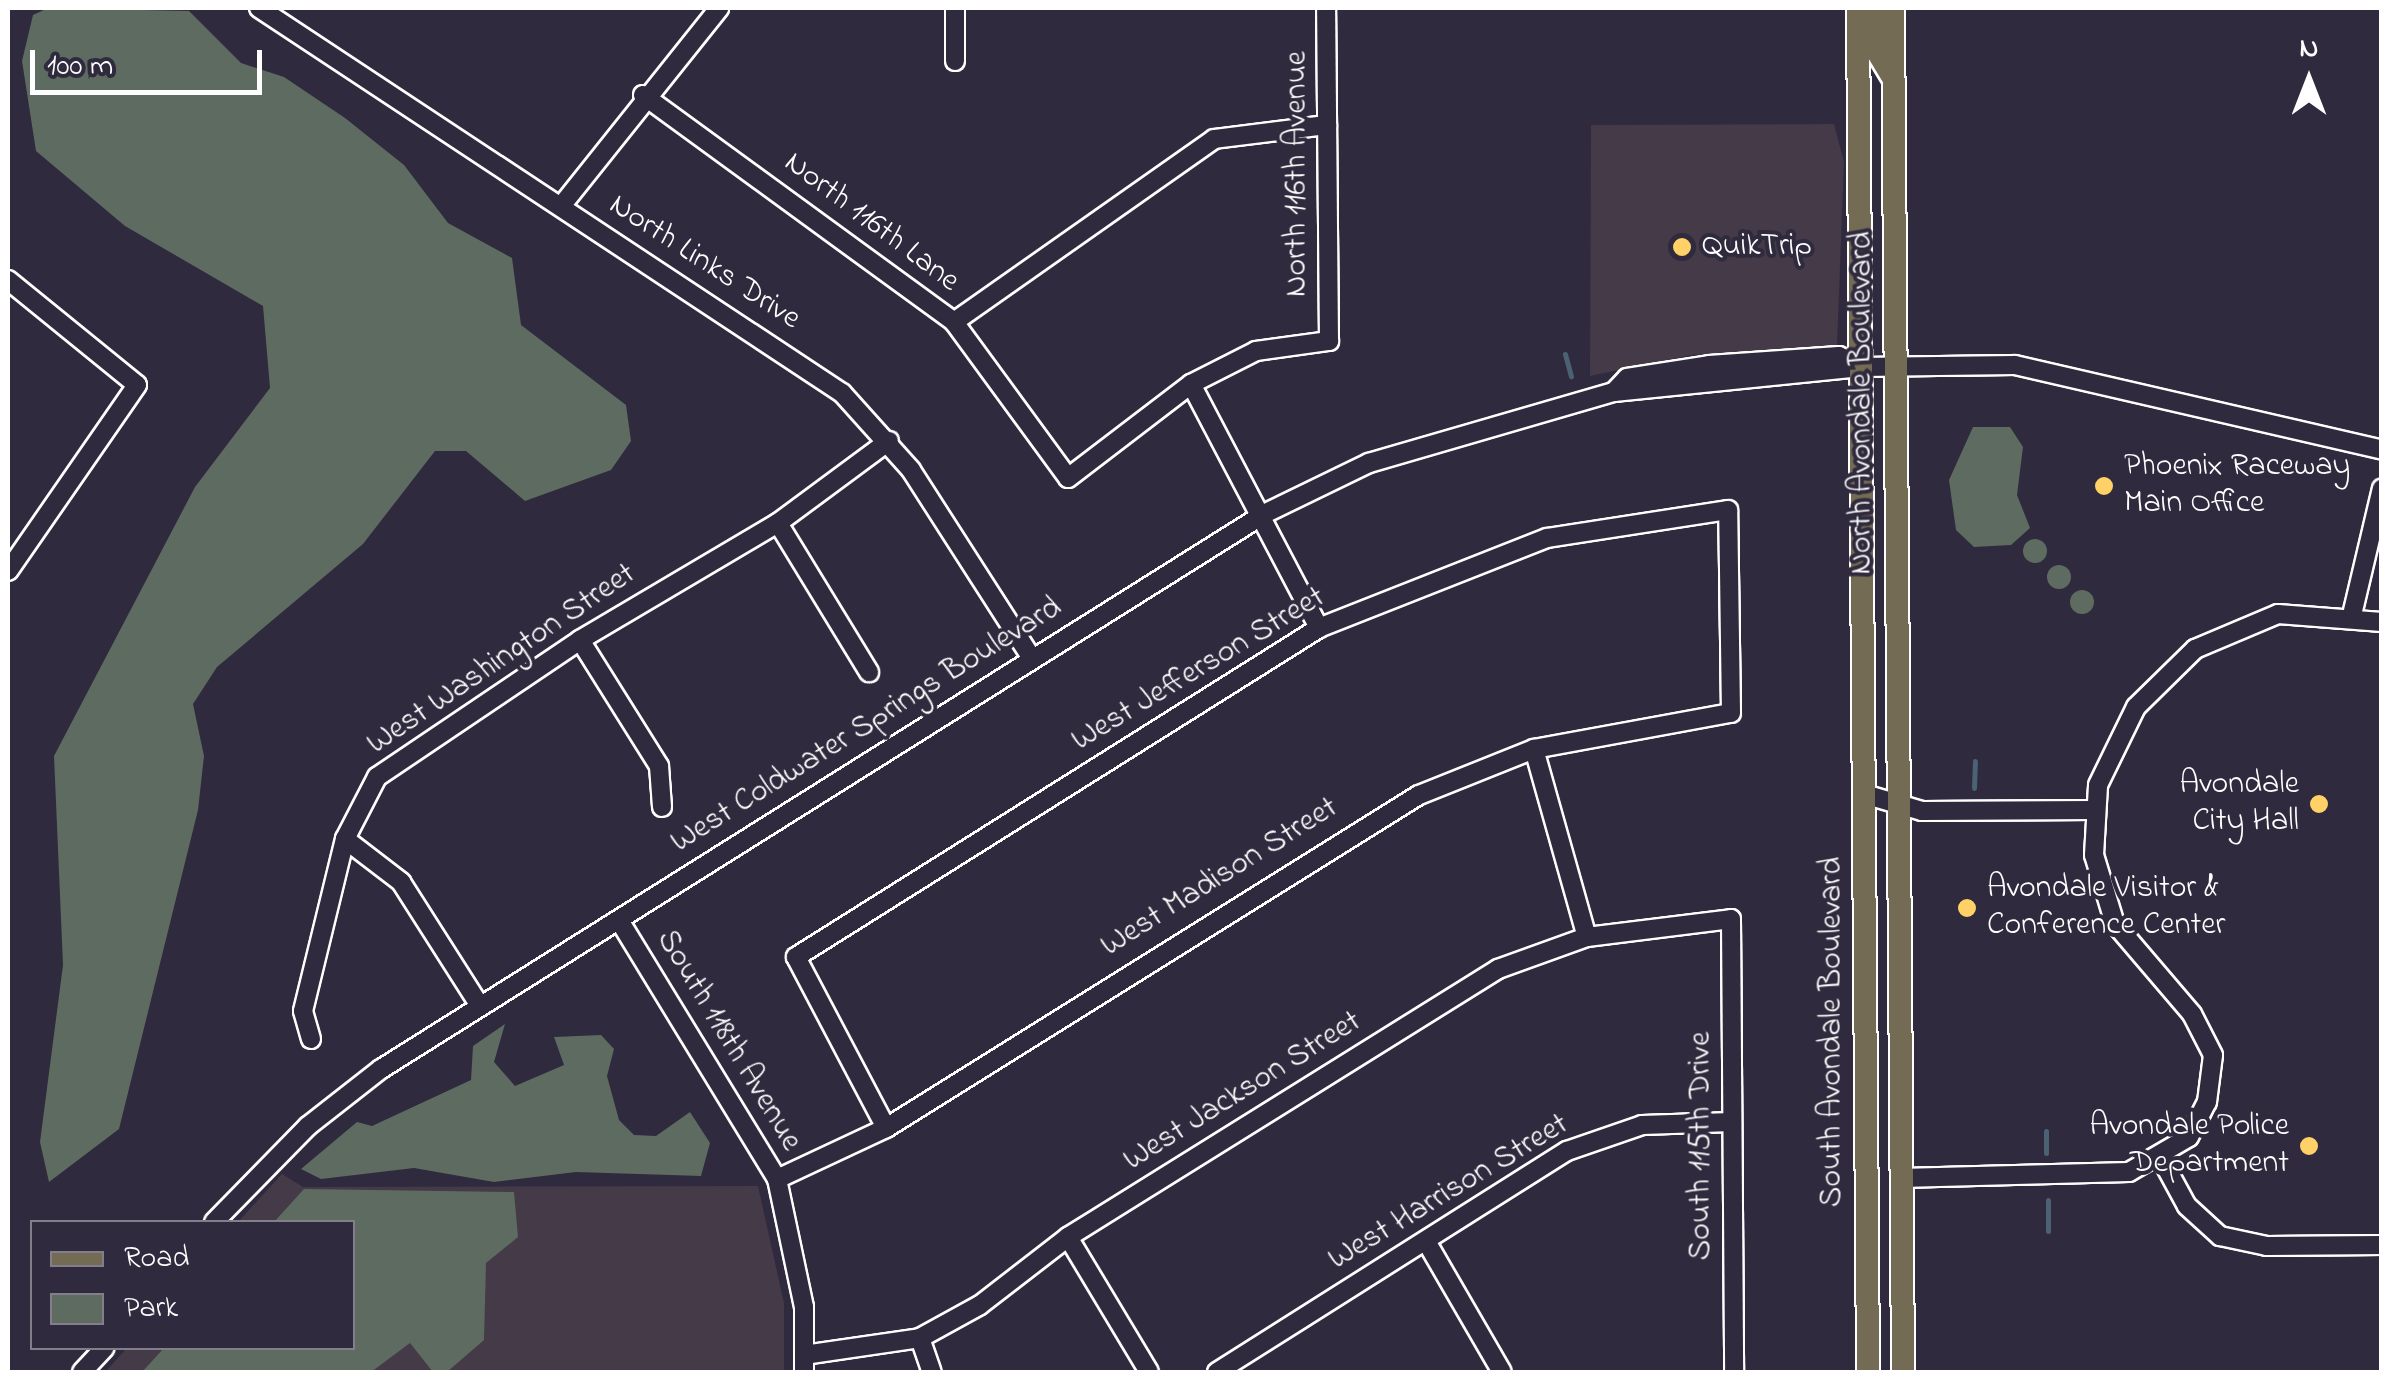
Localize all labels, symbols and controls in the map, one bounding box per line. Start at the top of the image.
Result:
text: N [2300,29,2318,70]
scale bar [35,30,268,92]
north arrow [2259,30,2359,130]
text: 100 m [47,45,113,89]
street label: North 116th Avenue [1279,51,1317,297]
street label: North 116th Lane [776,145,966,301]
street label: North Links Drive [601,187,807,339]
place label: QuikTrip [1702,228,1812,266]
street label: North Avondale Boulevard [1844,231,1882,575]
marker: QuikTrip [1671,236,1693,258]
place label: Phoenix Raceway Main Office [2124,449,2350,524]
marker: Phoenix Raceway Main Office [2093,475,2115,497]
street label: West Washington Street [360,556,644,764]
street label: West Jefferson Street [1065,579,1333,761]
street label: West Coldwater Springs Boulevard [664,589,1070,863]
place label: Avondale City Hall [2180,767,2299,842]
street label: West Madison Street [1095,790,1345,966]
marker: Avondale City Hall [2308,793,2330,815]
street label: South Avondale Boulevard [1814,857,1852,1207]
place label: Avondale Visitor & Conference Center [1987,871,2225,946]
marker: Avondale Visitor & Conference Center [1956,897,1978,919]
street label: South 118th Avenue [647,923,809,1159]
street label: West Jackson Street [1117,1003,1369,1181]
street label: South 115th Drive [1683,1032,1721,1260]
street label: West Harrison Street [1322,1106,1576,1280]
place label: Avondale Police Department [2090,1109,2289,1184]
marker: Avondale Police Department [2298,1135,2320,1157]
legend [30,1220,355,1350]
text: Road [124,1237,189,1281]
text: Park [124,1287,178,1331]

